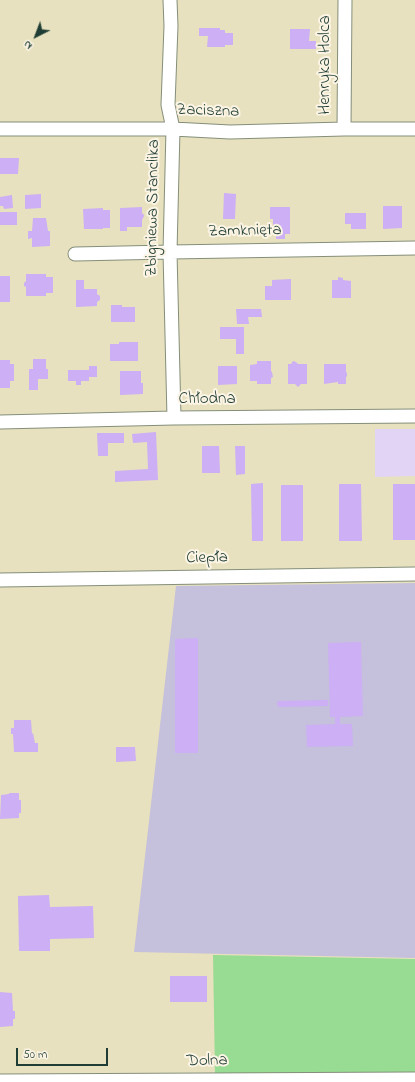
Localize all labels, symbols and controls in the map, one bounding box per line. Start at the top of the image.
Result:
street label: Henryka Holca [316,15,336,115]
north arrow [16,16,56,56]
text: N [20,36,36,53]
street label: Zaciszna [176,101,240,123]
street label: Zbigniewa Stanclika [143,139,165,277]
street label: Zamknięta [208,221,282,243]
street label: Chłodna [178,390,236,410]
street label: Ciepła [186,548,228,570]
scale bar [18,1040,110,1066]
text: 50 m [23,1046,47,1064]
street label: Dolna [186,1051,228,1073]

